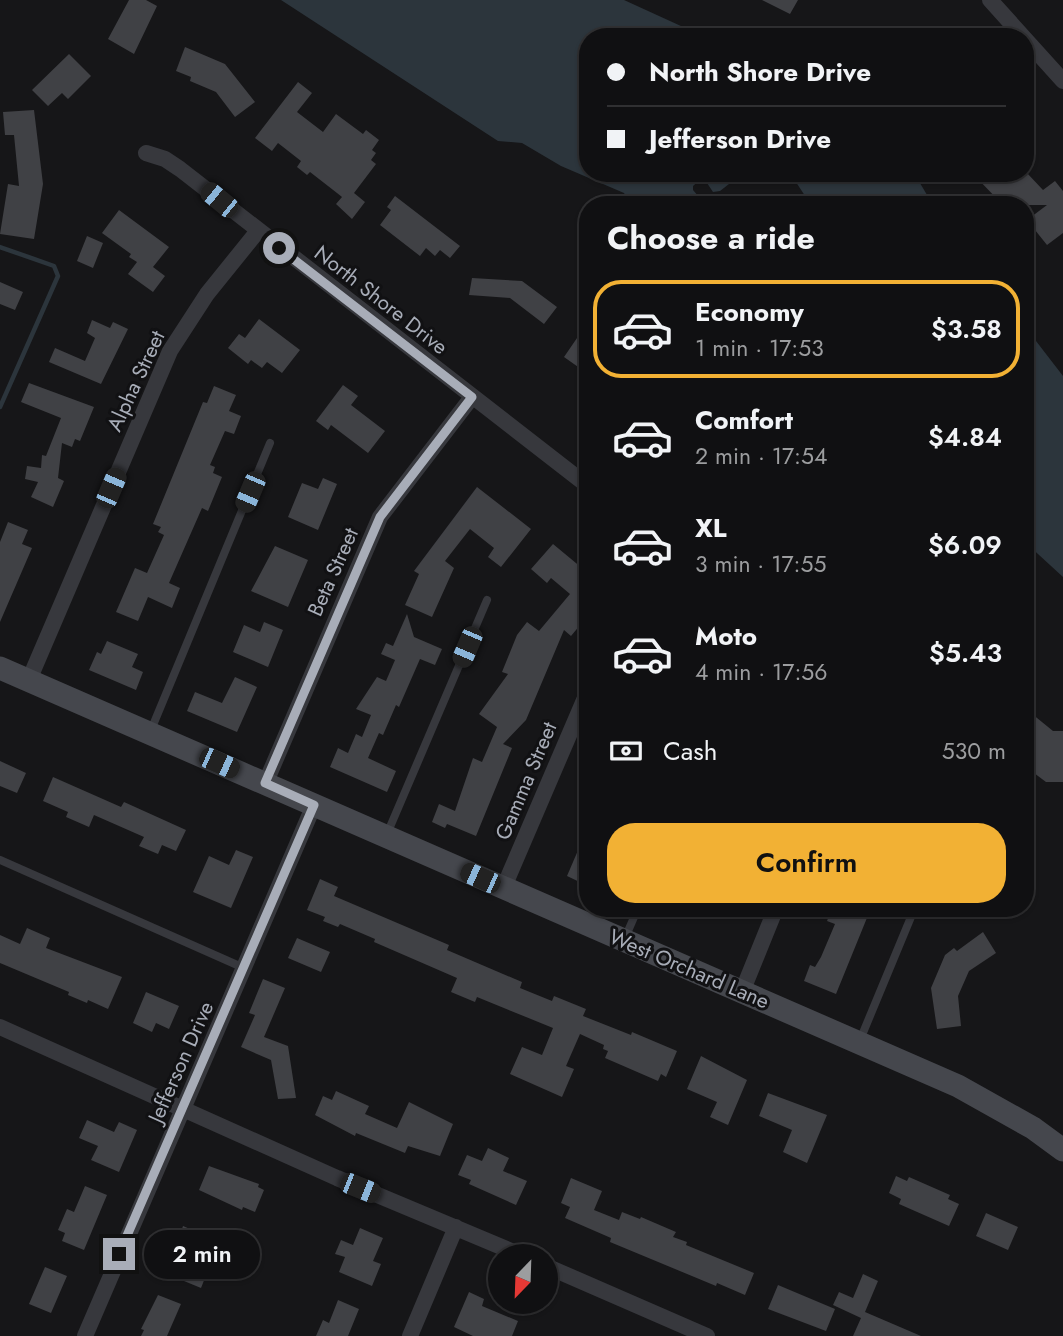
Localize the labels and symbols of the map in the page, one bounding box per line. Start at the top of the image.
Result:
car [197,179,242,221]
route start [263,232,295,264]
street label: North Shore Drive [308,238,454,362]
street label: Alpha Street [100,326,172,436]
car [94,465,129,511]
car [233,469,268,515]
street label: Beta Street [300,523,366,621]
car [450,624,485,670]
street label: Gamma Street [488,717,564,845]
car [196,745,243,781]
car [457,860,504,896]
street label: West Orchard Lane [604,922,774,1016]
street label: Jefferson Drive [140,996,221,1130]
car [337,1170,384,1206]
callout: 2 min [144,1230,259,1278]
route end [103,1238,135,1270]
north arrow [488,1244,558,1314]

